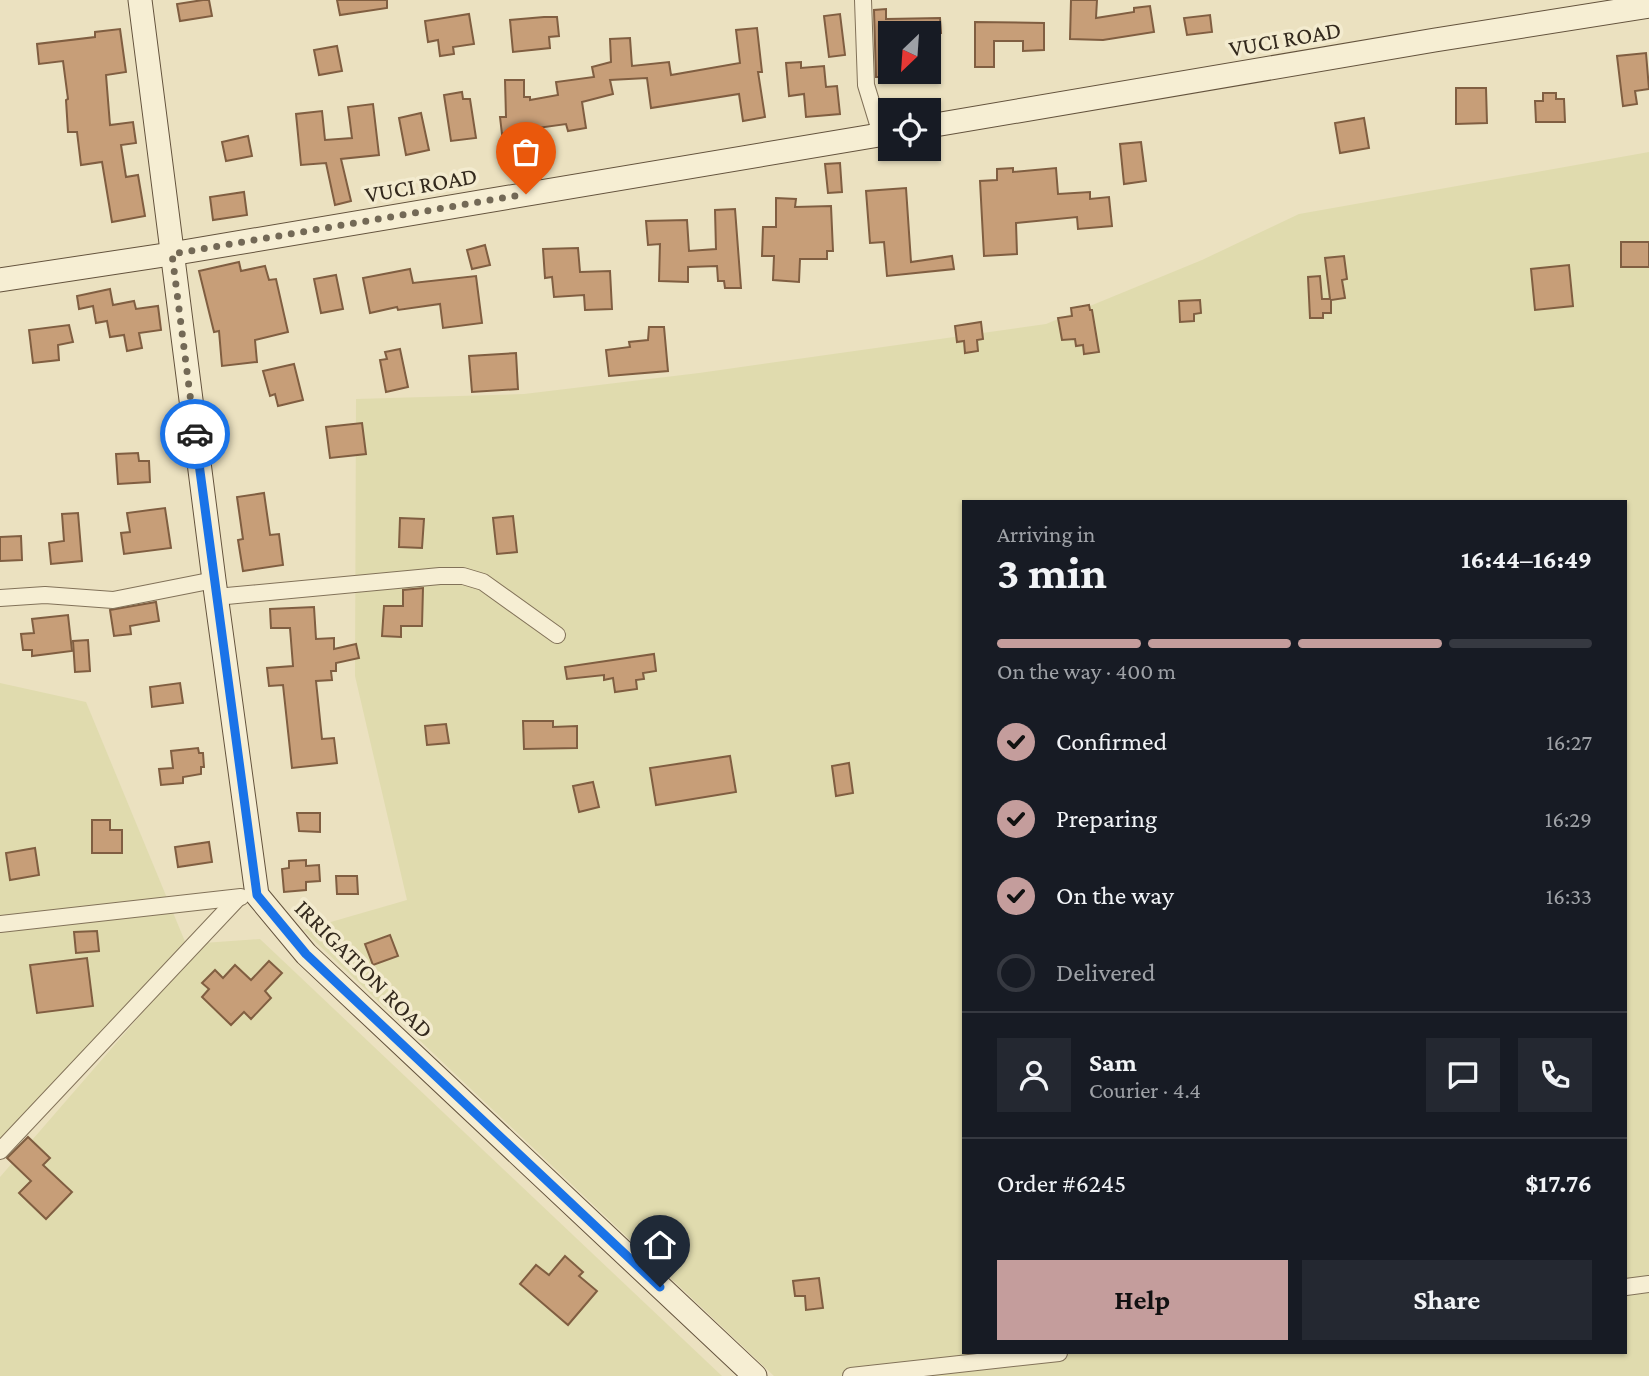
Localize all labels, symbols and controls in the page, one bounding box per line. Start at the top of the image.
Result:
street label: VUCI ROAD [1227,15,1343,62]
north arrow [878,21,942,84]
map controls [878,21,941,161]
button: locate [878,98,941,161]
pin [496,122,556,194]
icon: bag [507,133,545,171]
street label: VUCI ROAD [363,161,479,208]
courier [160,399,230,469]
icon: car [176,415,214,453]
text: Arriving in [997,521,1095,547]
text: 16:44–16:49 [1461,545,1592,574]
text: 3 min [997,547,1107,598]
text: On the way · 400 m [997,658,1176,684]
icon: check [997,723,1035,761]
text: Confirmed [1056,727,1167,756]
text: 16:27 [1546,729,1592,755]
icon: check [997,800,1035,838]
text: Preparing [1056,804,1157,833]
text: 16:29 [1545,806,1592,832]
icon: check [997,877,1035,915]
text: On the way [1056,881,1174,910]
text: 16:33 [1546,883,1592,909]
street label: IRRIGATION ROAD [290,894,439,1043]
text: Delivered [1056,958,1155,987]
button: person [997,1038,1071,1112]
button: chat [1426,1038,1500,1112]
button: phone [1518,1038,1592,1112]
text: Sam [1089,1048,1137,1077]
text: Courier · 4.4 [1089,1077,1201,1103]
text: Order #6245 [997,1169,1126,1198]
text: $17.76 [1525,1169,1592,1198]
pin [630,1215,690,1287]
icon: home [641,1226,679,1264]
button: Help [997,1260,1288,1340]
button: Share [1302,1260,1592,1340]

